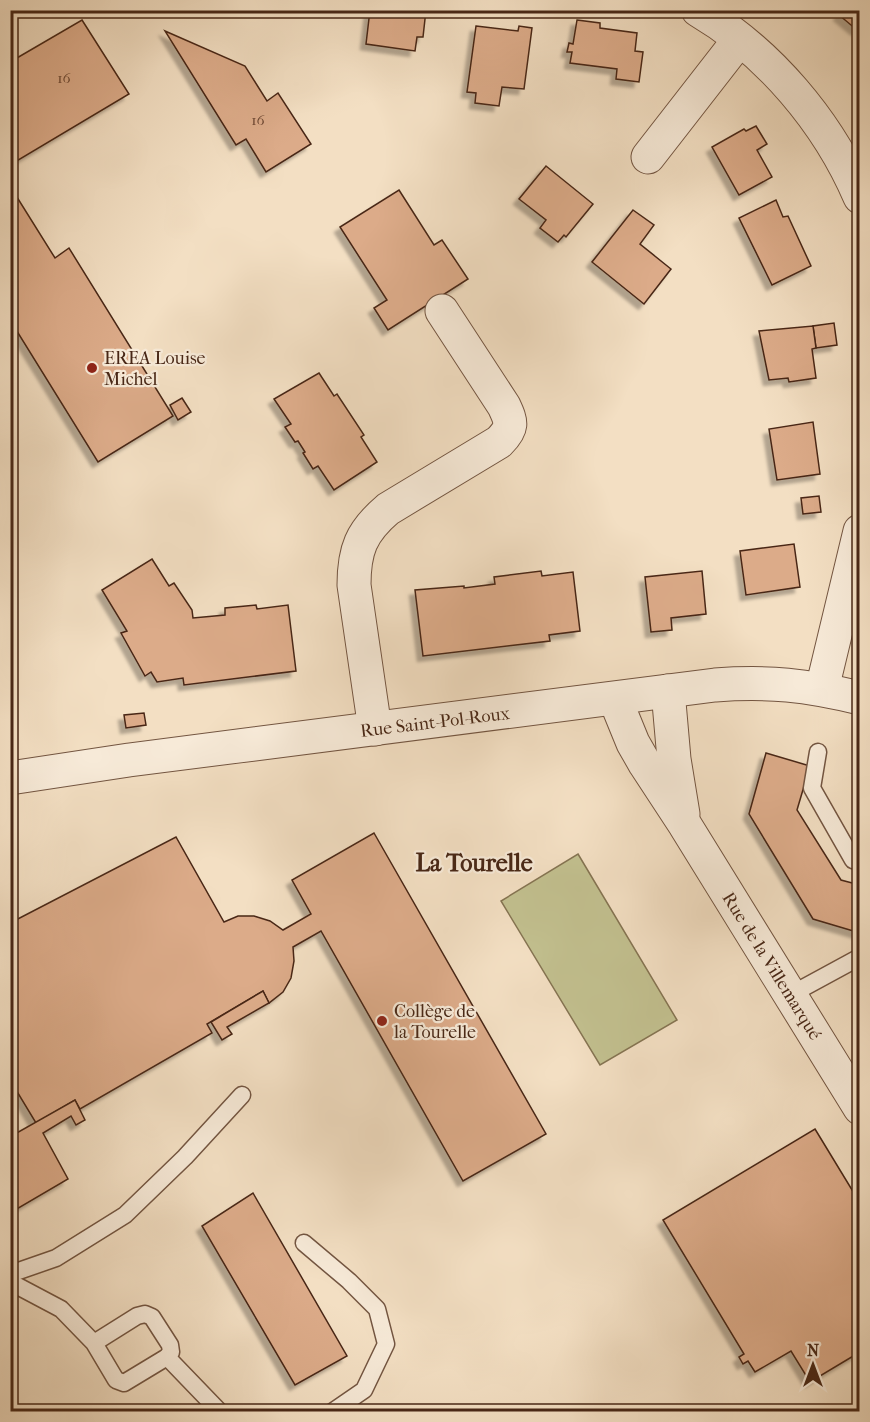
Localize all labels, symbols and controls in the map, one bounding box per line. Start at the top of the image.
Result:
house number: 16 [57,69,72,87]
house number: 16 [251,111,266,129]
place label: EREA Louise Michel [104,348,206,390]
marker: EREA Louise Michel [85,361,99,375]
street label: Rue Saint-Pol-Roux [359,703,512,742]
district label: La Tourelle [415,849,533,877]
street label: Rue de la Villemarqué [718,888,826,1044]
place label: Collège de la Tourelle [393,1001,476,1043]
marker: Collège de la Tourelle [375,1014,389,1028]
north arrow [783,1335,843,1395]
text: N [807,1341,820,1360]

